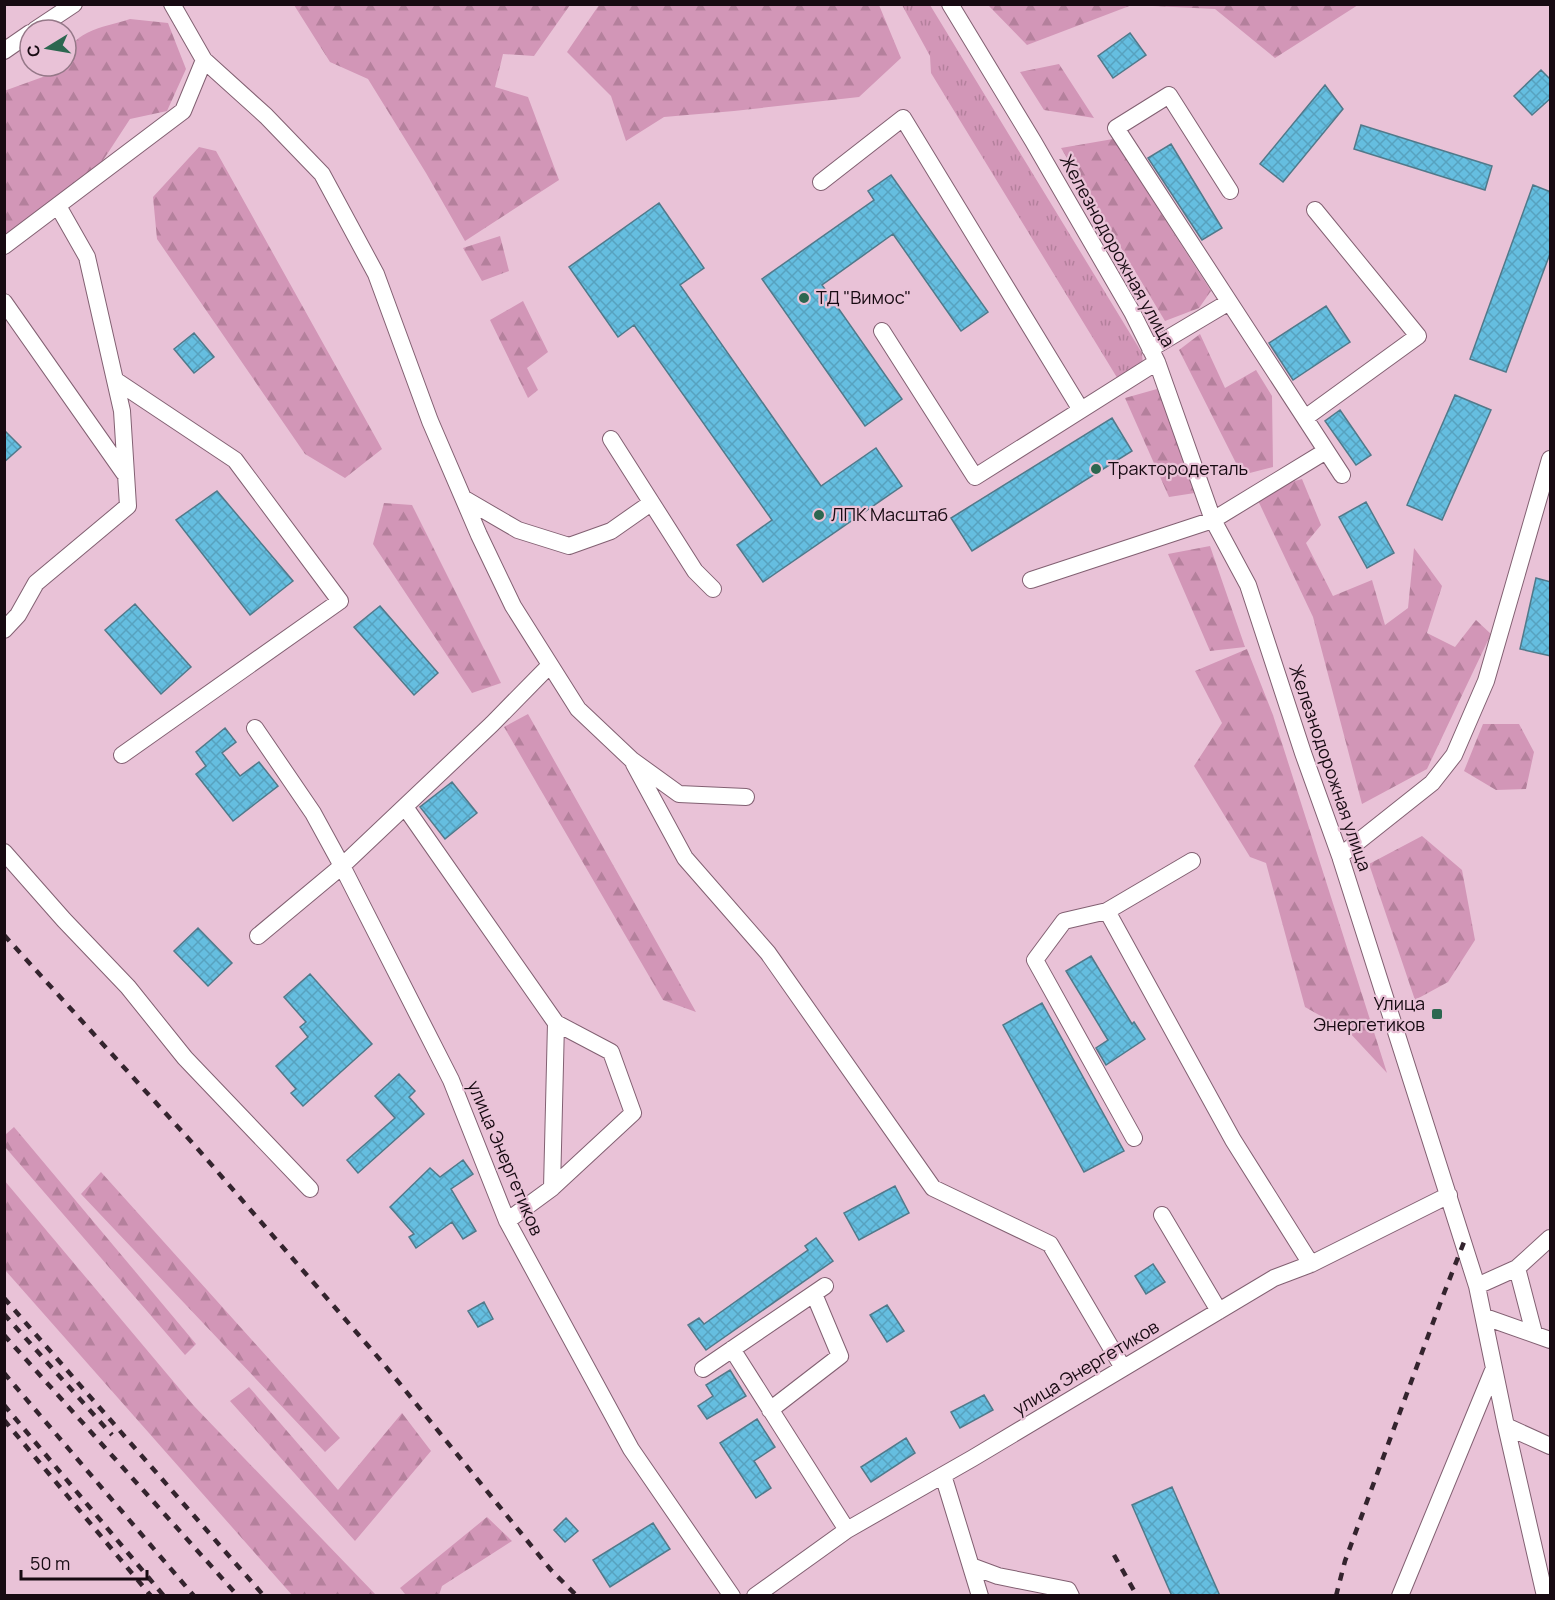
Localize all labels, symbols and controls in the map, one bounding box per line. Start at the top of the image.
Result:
north arrow [18,18,78,78]
text: С [21,43,45,59]
street label: Железнодорожная улица [1055,150,1181,351]
place label: ТД "Вимос" [816,285,911,309]
marker: ТД "Вимос" [797,291,811,305]
place label: Трактородеталь [1108,456,1248,480]
marker: Трактородеталь [1089,462,1103,476]
place label: ЛПК Масштаб [831,502,948,526]
marker: ЛПК Масштаб [812,508,826,522]
street label: Железнодорожная улица [1284,661,1378,874]
place label: Улица Энергетиков [1313,991,1425,1036]
marker: Улица Энергетиков [1430,1007,1444,1021]
street label: улица Энергетиков [462,1076,550,1239]
street label: улица Энергетиков [1008,1314,1163,1420]
scale bar [21,1543,147,1581]
text: 50 m [30,1551,70,1575]

